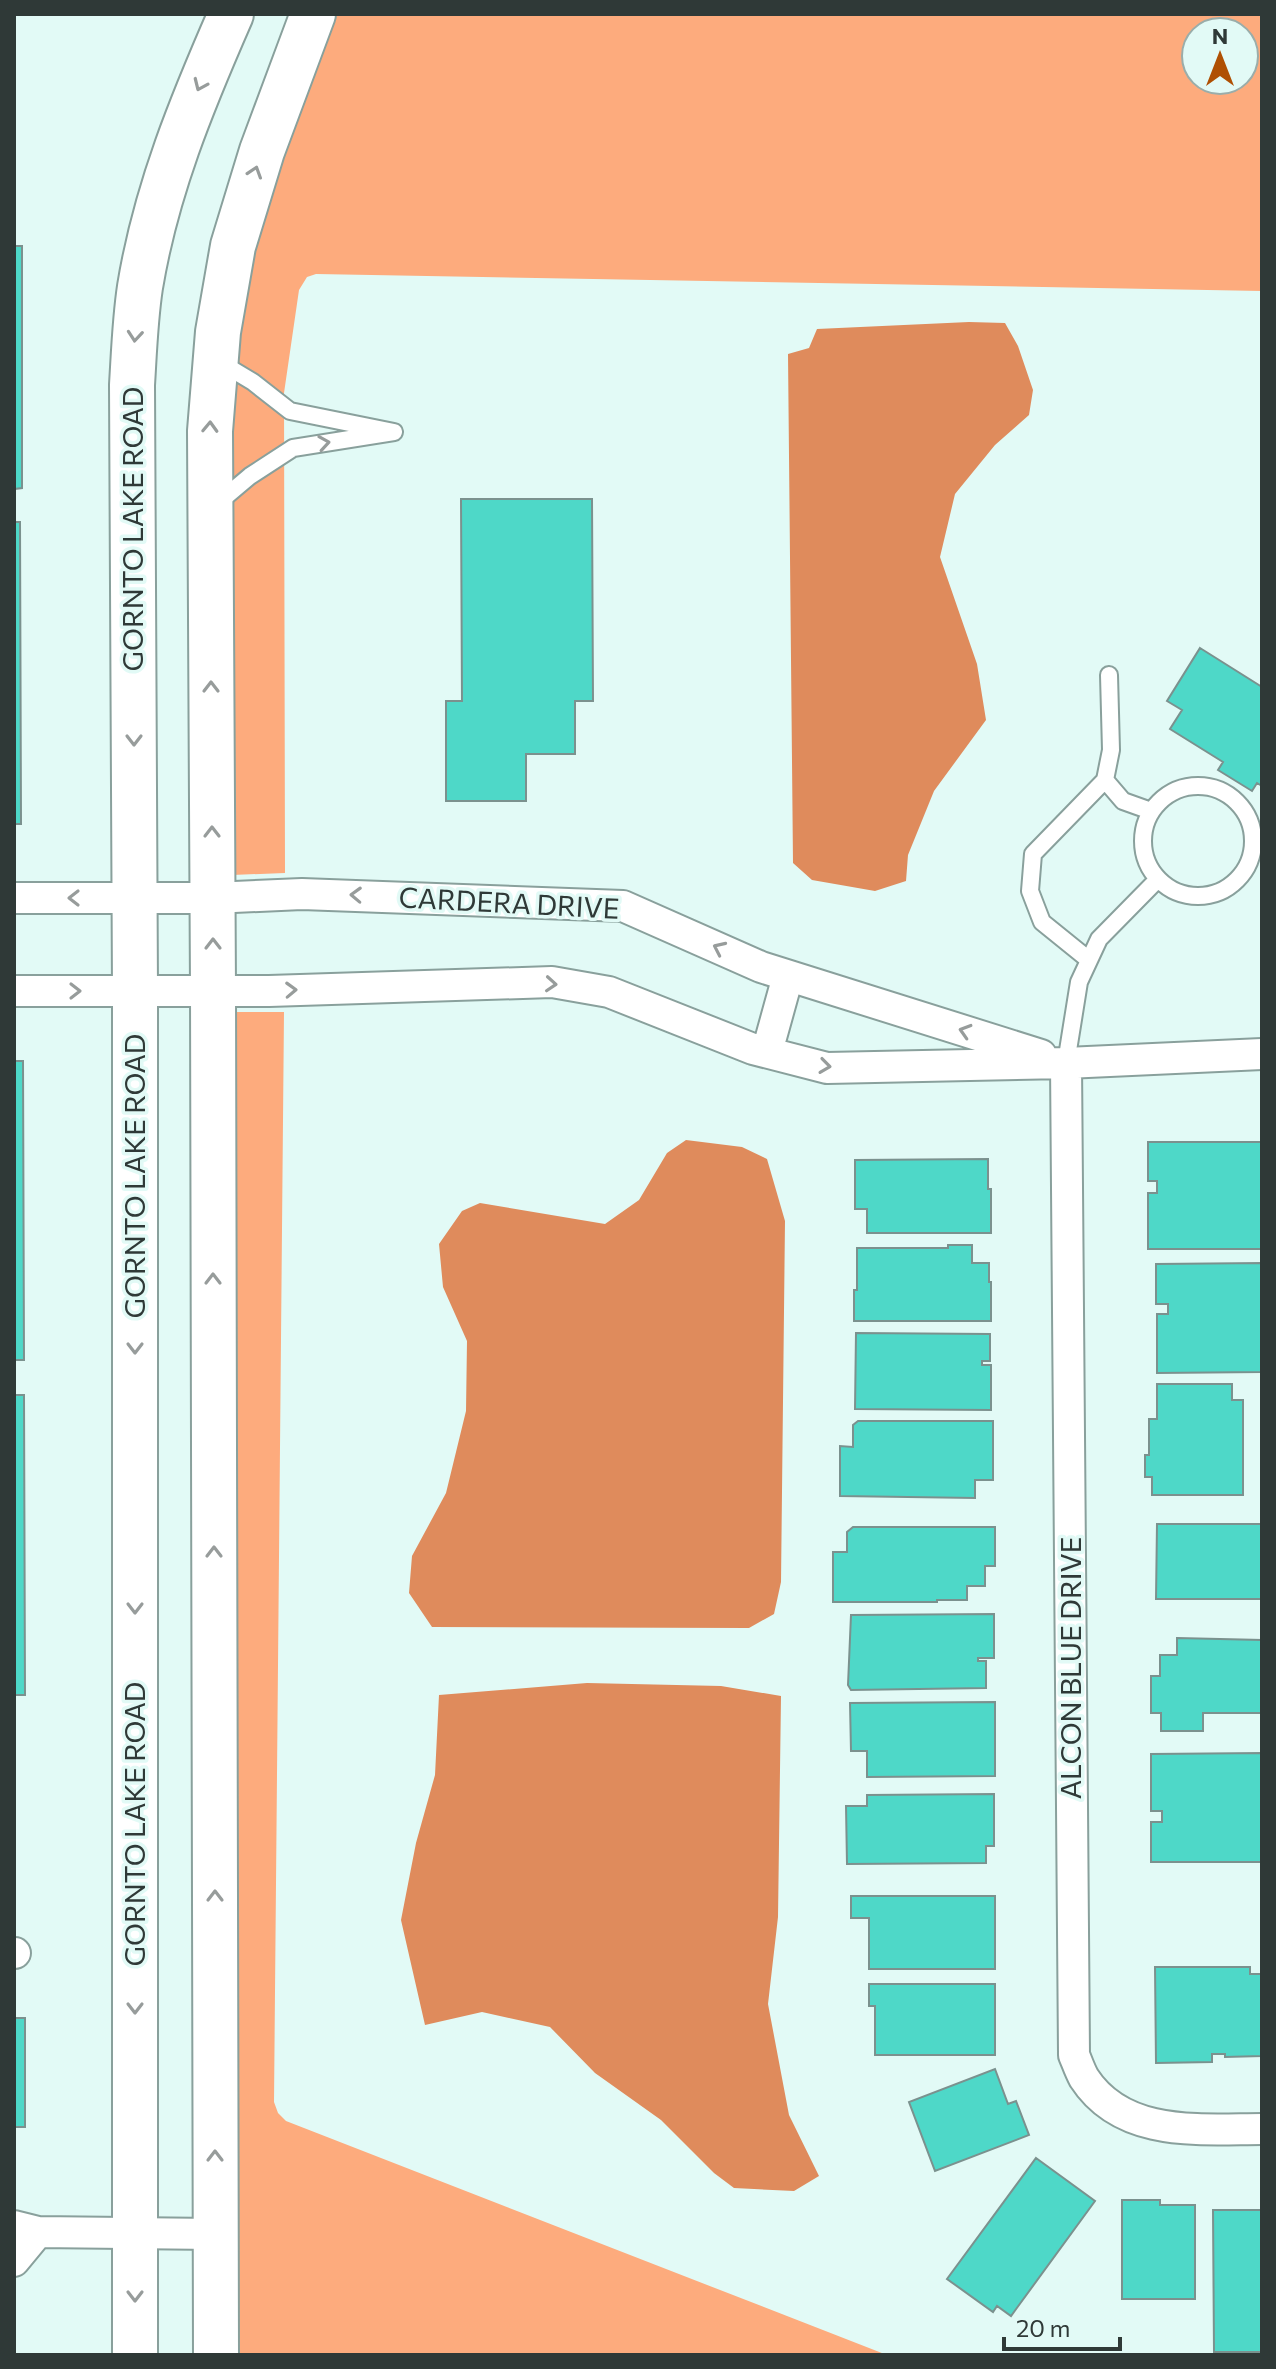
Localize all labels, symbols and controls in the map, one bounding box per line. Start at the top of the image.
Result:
north arrow [1180,16,1260,96]
text: N [1212,22,1228,49]
one-way arrow [193,77,209,92]
one-way arrow [246,166,262,179]
one-way arrow [127,330,144,343]
street label: GORNTO LAKE ROAD [115,387,149,672]
one-way arrow [202,420,219,433]
one-way arrow [317,436,331,453]
one-way arrow [202,680,220,693]
one-way arrow [125,734,143,747]
one-way arrow [203,825,221,838]
street label: CARDERA DRIVE [398,879,620,925]
one-way arrow [349,887,362,904]
one-way arrow [67,889,80,907]
one-way arrow [204,937,222,950]
one-way arrow [713,942,727,958]
one-way arrow [545,975,558,992]
one-way arrow [285,981,298,999]
one-way arrow [69,982,82,999]
one-way arrow [959,1024,972,1040]
street label: GORNTO LAKE ROAD [117,1034,151,1319]
one-way arrow [818,1057,832,1074]
one-way arrow [205,1272,222,1285]
one-way arrow [126,1342,144,1355]
street label: ALCON BLUE DRIVE [1053,1537,1087,1799]
one-way arrow [205,1545,223,1558]
one-way arrow [126,1602,144,1615]
street label: GORNTO LAKE ROAD [117,1682,151,1967]
one-way arrow [206,1889,224,1902]
one-way arrow [126,2002,144,2015]
one-way arrow [206,2149,224,2162]
one-way arrow [126,2290,144,2303]
scale bar [1004,2301,1120,2351]
text: 20 m [1016,2313,1070,2342]

